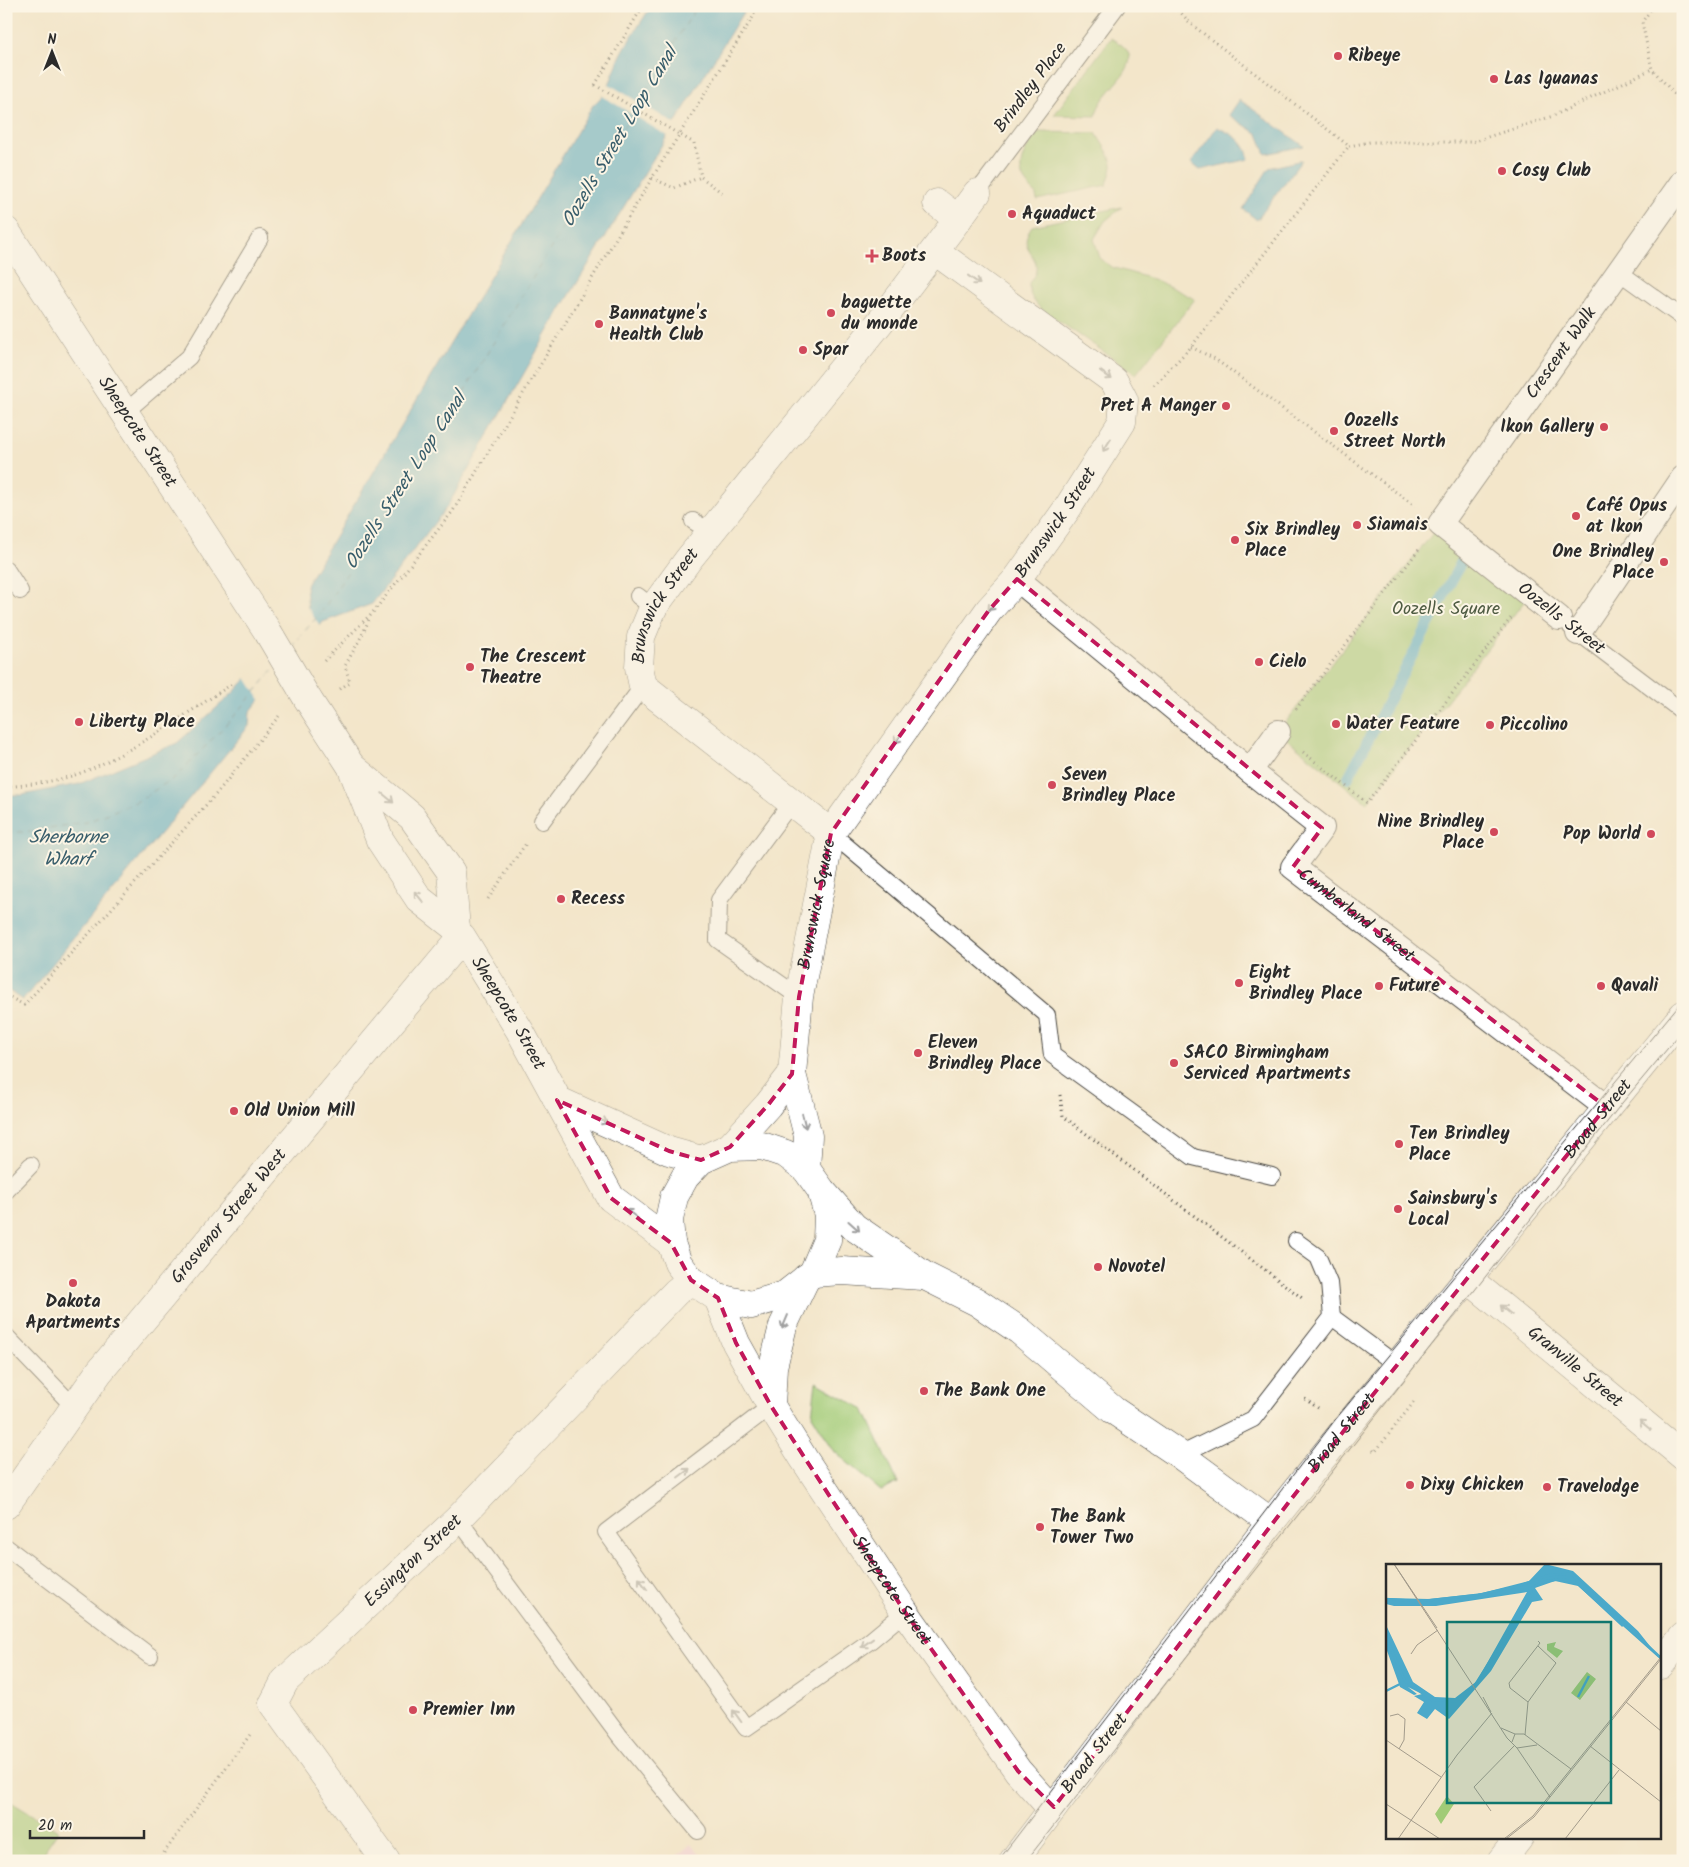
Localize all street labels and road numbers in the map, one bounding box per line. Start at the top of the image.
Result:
street label: Brindley Place [987,36,1075,140]
street label: Crescent Walk [1518,300,1604,406]
street label: Sheepcote Street [90,370,185,494]
street label: Brunswick Street [1007,461,1105,584]
street label: Brunswick Street [625,541,707,665]
street label: Oozells Street [1511,575,1612,663]
street label: Brunswick Square [790,836,844,972]
street label: Cumberland Street [1291,861,1422,971]
street label: Sheepcote Street [463,951,554,1076]
street label: Broad Street [1557,1072,1640,1165]
street label: Grosvenor Street West [164,1141,295,1291]
street label: Granville Street [1521,1319,1630,1416]
street label: Broad Street [1301,1386,1384,1479]
street label: Essington Street [357,1507,470,1615]
street label: Sheepcote Street [844,1529,940,1653]
street label: Broad Street [1054,1706,1137,1801]

